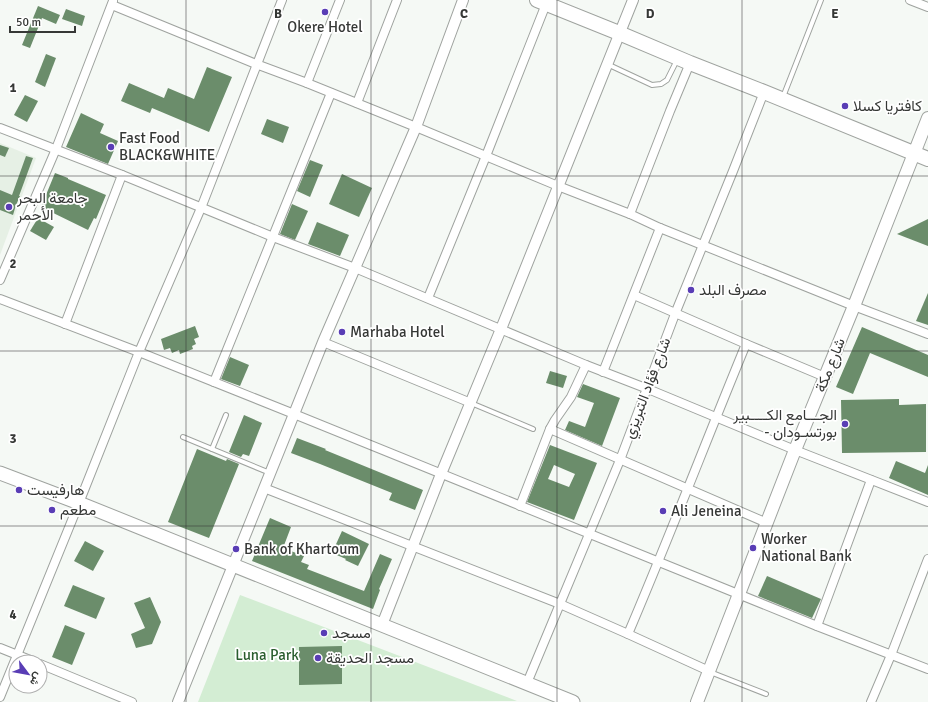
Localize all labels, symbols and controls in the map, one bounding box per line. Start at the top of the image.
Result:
text: B [274,6,282,22]
text: C [460,6,468,22]
text: D [646,6,655,22]
text: E [831,6,839,22]
marker: Okere Hotel [320,7,330,17]
scale bar [10,8,75,34]
text: 50 m [16,15,41,30]
place label: Okere Hotel [287,18,363,36]
text: 1 [9,80,17,96]
place label: كافتريا كسلا [853,97,922,115]
marker: كافتريا كسلا [840,101,850,111]
place label: Fast Food BLACK&WHITE [119,129,215,164]
marker: Fast Food BLACK&WHITE [106,142,116,152]
place label: جامعة البحر الأحمر [16,189,88,224]
marker: جامعة البحر الأحمر [4,202,14,212]
text: 2 [9,256,17,272]
place label: مصرف البلد [699,281,767,299]
marker: مصرف البلد [686,285,696,295]
place label: Marhaba Hotel [350,323,445,341]
marker: Marhaba Hotel [337,327,347,337]
street label: شارع فؤاد التبريزي [619,335,678,442]
street label: شارع مكة [811,335,851,396]
place label: الجـــامع الكــــبير - بورتسـودان [732,406,837,441]
marker: الجـــامع الكــــبير - بورتسـودان [840,419,850,429]
text: 3 [9,431,17,447]
place label: هارفيست [27,481,84,499]
marker: هارفيست [14,485,24,495]
place label: مطعم [60,501,96,520]
place label: Ali Jeneina [671,502,742,520]
marker: مطعم [47,505,57,515]
marker: Ali Jeneina [658,506,668,516]
place label: Worker National Bank [761,530,852,565]
place label: Bank of Khartoum [244,540,359,558]
marker: Worker National Bank [748,543,758,553]
marker: Bank of Khartoum [231,544,241,554]
text: 4 [9,607,17,623]
place label: مسجد [332,624,371,642]
marker: مسجد [319,628,329,638]
park label: Luna Park [235,646,299,664]
place label: مسجد الحديقة [326,649,414,667]
marker: مسجد الحديقة [313,653,323,663]
north arrow [8,654,48,694]
text: ش [27,670,45,688]

